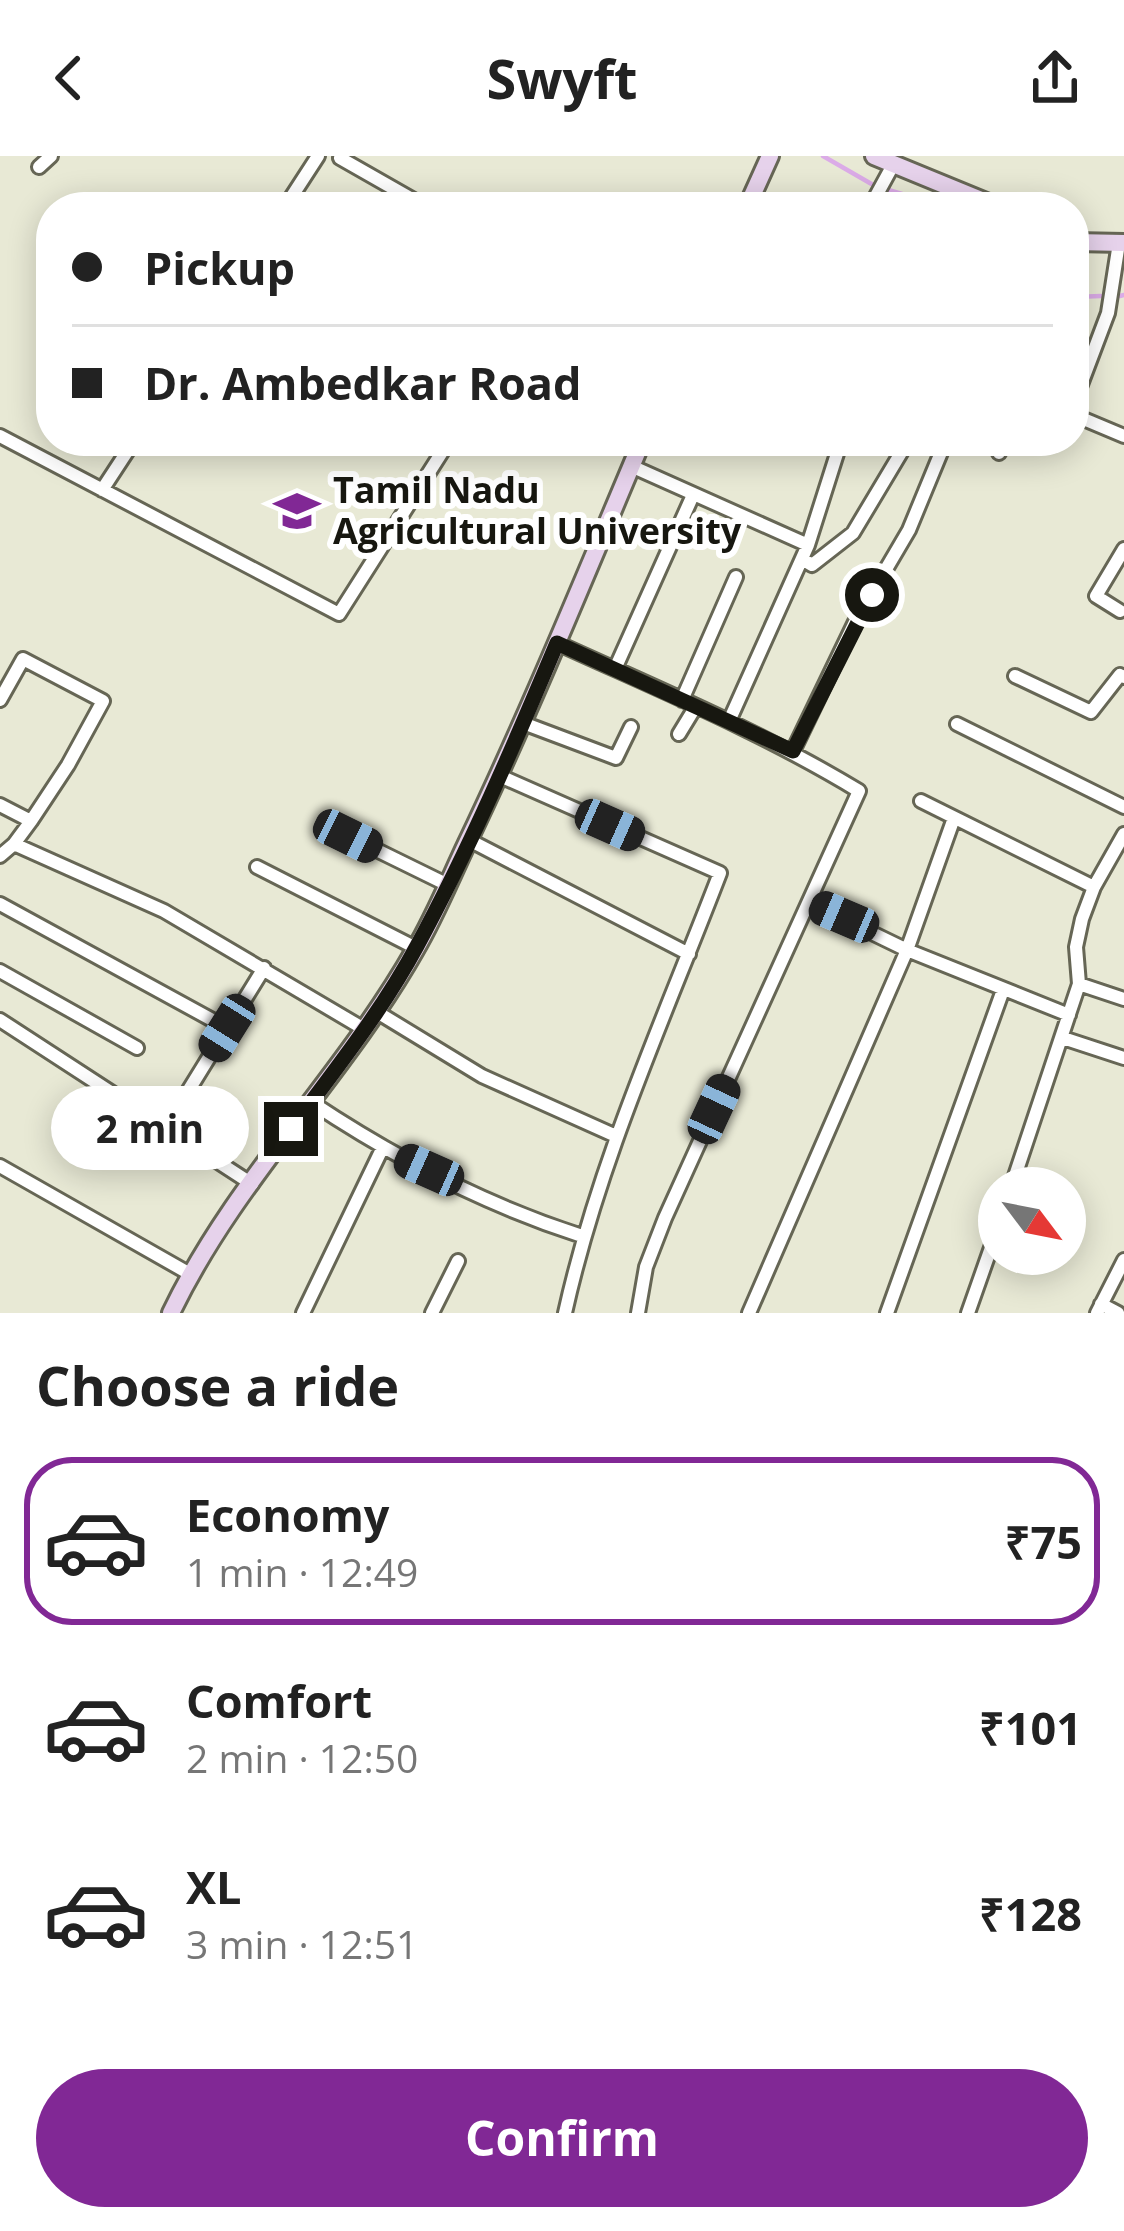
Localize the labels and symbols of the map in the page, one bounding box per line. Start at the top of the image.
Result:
place label: Tamil Nadu Agricultural University [333,465,742,555]
school or university icon: Tamil Nadu Agricultural University [272,486,322,536]
route start [845,568,899,622]
car [570,794,650,856]
car [308,804,388,868]
car [804,886,884,948]
car [193,988,261,1068]
car [682,1069,746,1149]
callout: 2 min [51,1087,249,1171]
route end [264,1102,318,1156]
car [389,1139,469,1201]
north arrow [978,1167,1086,1275]

